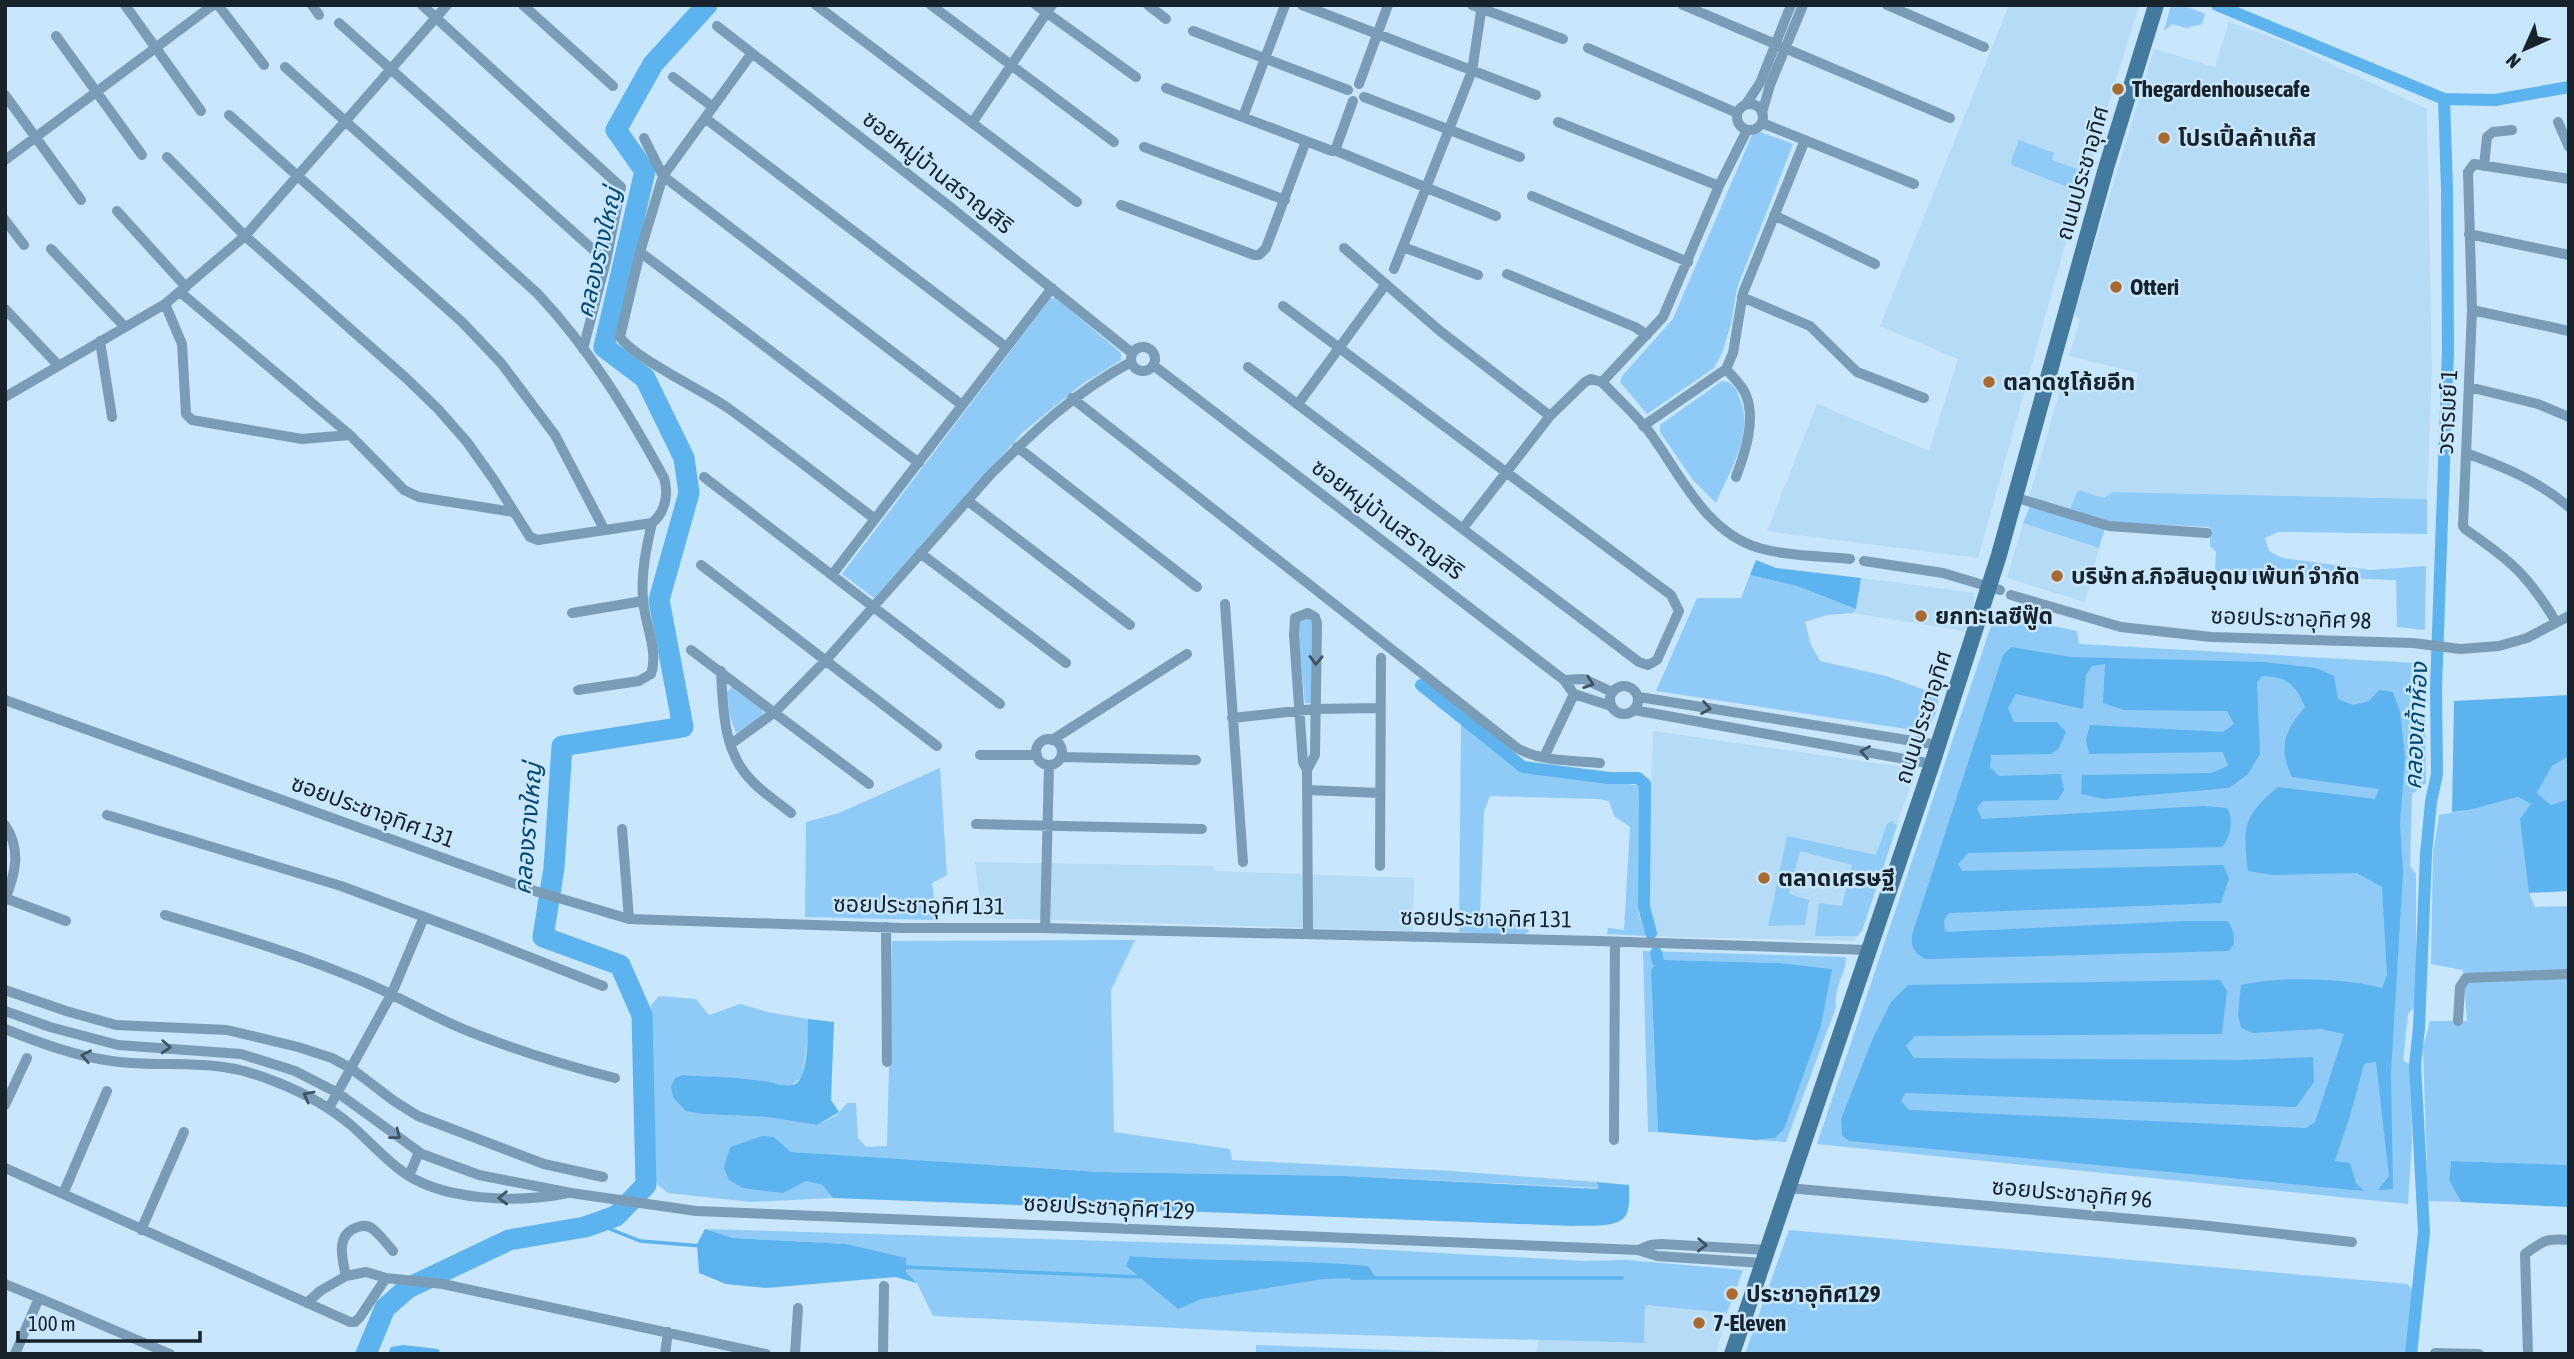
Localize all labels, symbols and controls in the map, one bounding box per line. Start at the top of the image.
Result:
north arrow [2490,14,2560,84]
text: N [2501,49,2525,73]
place label: Thegardenhousecafe [2132,76,2310,102]
marker: Thegardenhousecafe [2110,81,2126,97]
street label: ถนนประชาอุทิศ [2050,103,2115,243]
street label: ซอยหมู่บ้านสราญสิริ [856,105,1018,240]
place label: โปรเปิ้ลค้าแก๊ส [2178,123,2316,151]
marker: โปรเปิ้ลค้าแก๊ส [2156,130,2172,146]
water label: คลองรางใหญ่ [570,182,627,320]
place label: Otteri [2130,274,2179,300]
marker: Otteri [2108,279,2124,295]
place label: ตลาดซุโก้ยอีท [2003,369,2135,396]
street label: วรารมย์ 1 [2432,369,2462,455]
marker: ตลาดซุโก้ยอีท [1981,374,1997,390]
street label: ซอยหมู่บ้านสราญสิริ [1306,453,1469,586]
place label: บริษัท ส.กิจสินอุดม เพ้นท์ จำกัด [2071,563,2360,590]
marker: บริษัท ส.กิจสินอุดม เพ้นท์ จำกัด [2049,568,2065,584]
street label: ซอยประชาอุทิศ 98 [2210,602,2372,635]
place label: ยกทะเลซีฟู๊ด [1935,603,2053,630]
marker: ยกทะเลซีฟู๊ด [1913,608,1929,624]
street label: ถนนประชาอุทิศ [1889,647,1958,787]
one-way arrow [1308,655,1324,666]
water label: คลองเก้าห้อง [2399,661,2432,790]
one-way arrow [1582,674,1594,689]
one-way arrow [1700,700,1712,715]
one-way arrow [1859,745,1871,760]
water label: คลองรางใหญ่ [508,759,547,896]
street label: ซอยประชาอุทิศ 131 [287,769,458,854]
place label: ตลาดเศรษฐี [1778,865,1895,891]
marker: ตลาดเศรษฐี [1756,870,1772,886]
street label: ซอยประชาอุทิศ 131 [833,891,1005,920]
street label: ซอยประชาอุทิศ 131 [1400,904,1572,933]
one-way arrow [161,1040,172,1055]
one-way arrow [80,1050,92,1065]
one-way arrow [303,1091,315,1105]
one-way arrow [388,1127,400,1140]
street label: ซอยประชาอุทิศ 96 [1991,1173,2153,1214]
street label: ซอยประชาอุทิศ 129 [1022,1190,1195,1225]
one-way arrow [497,1191,508,1206]
one-way arrow [1697,1237,1708,1253]
place label: ประชาอุทิศ129 [1746,1281,1881,1308]
marker: ประชาอุทิศ129 [1724,1286,1740,1302]
scale bar [18,1300,200,1344]
place label: 7-Eleven [1713,1310,1786,1336]
text: 100 m [28,1311,76,1335]
marker: 7-Eleven [1691,1315,1707,1331]

